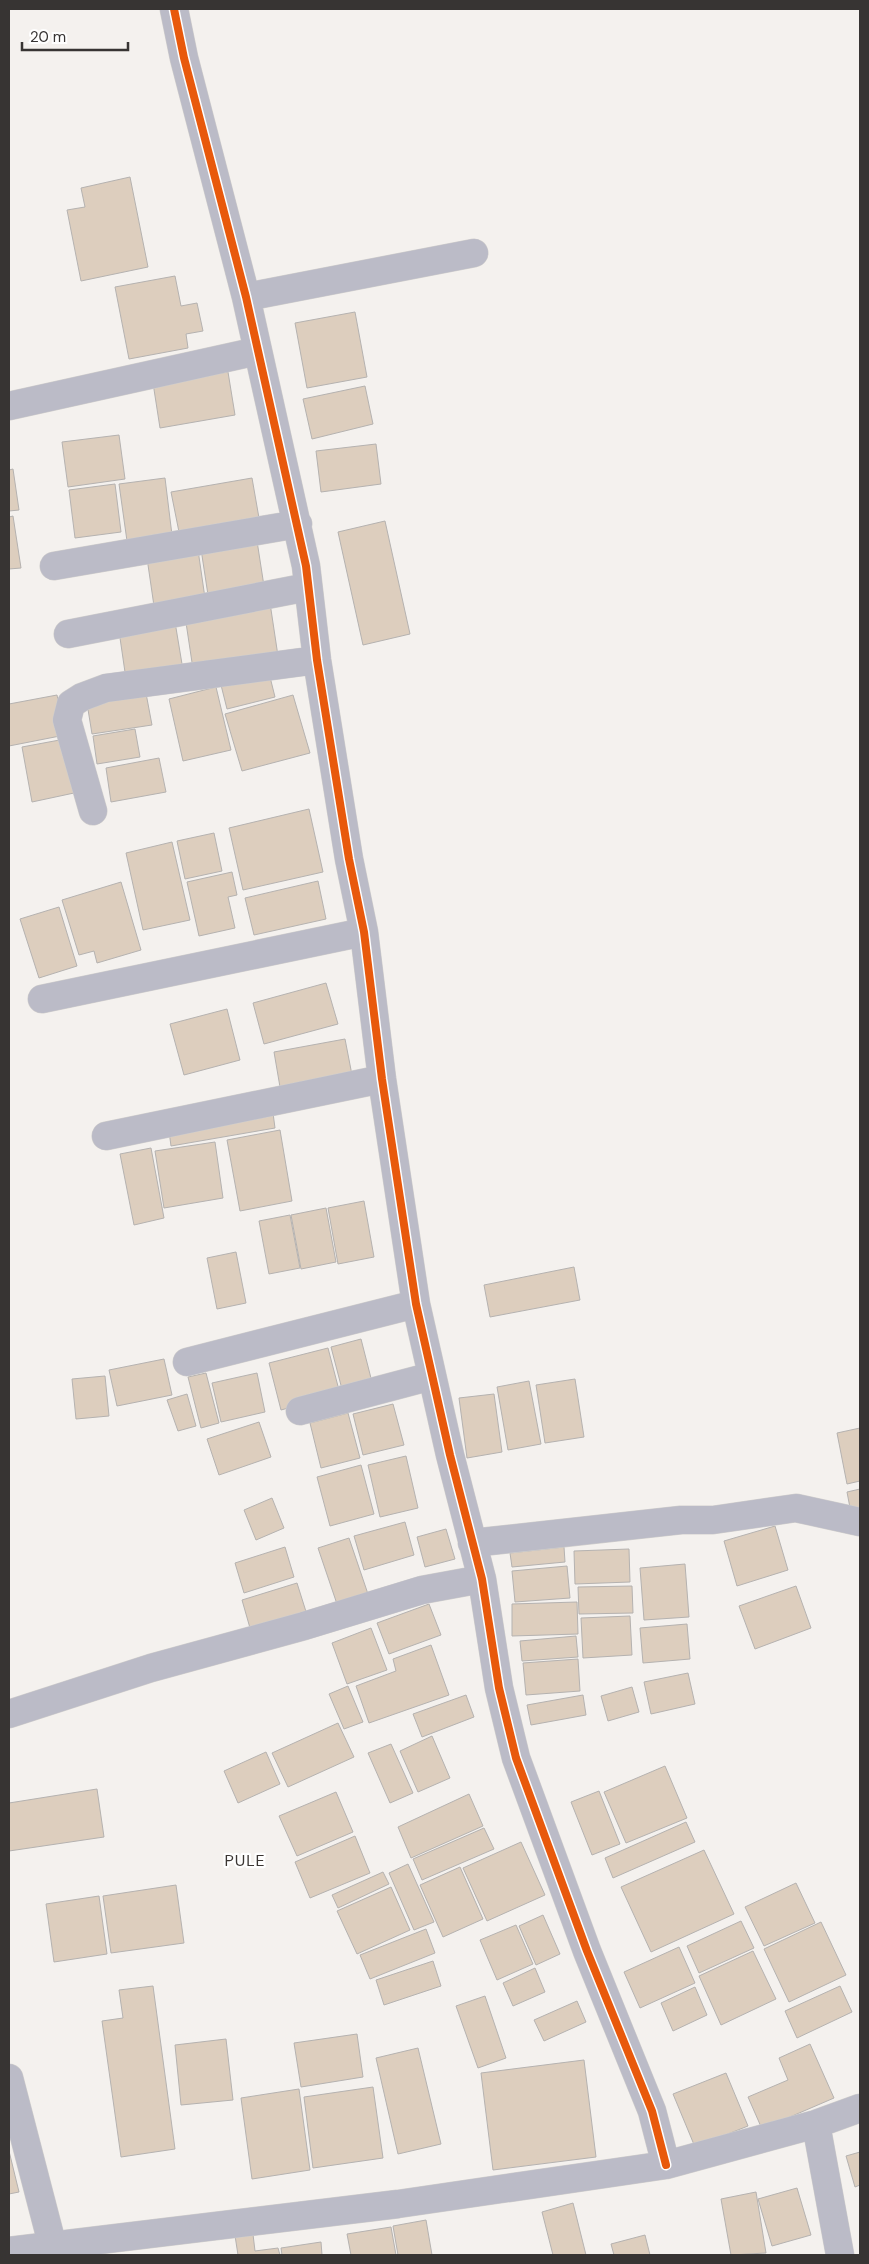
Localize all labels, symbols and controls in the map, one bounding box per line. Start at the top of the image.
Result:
scale bar [22,20,129,52]
text: 20 m [30,27,66,47]
district label: PULE [224,1850,266,1871]

